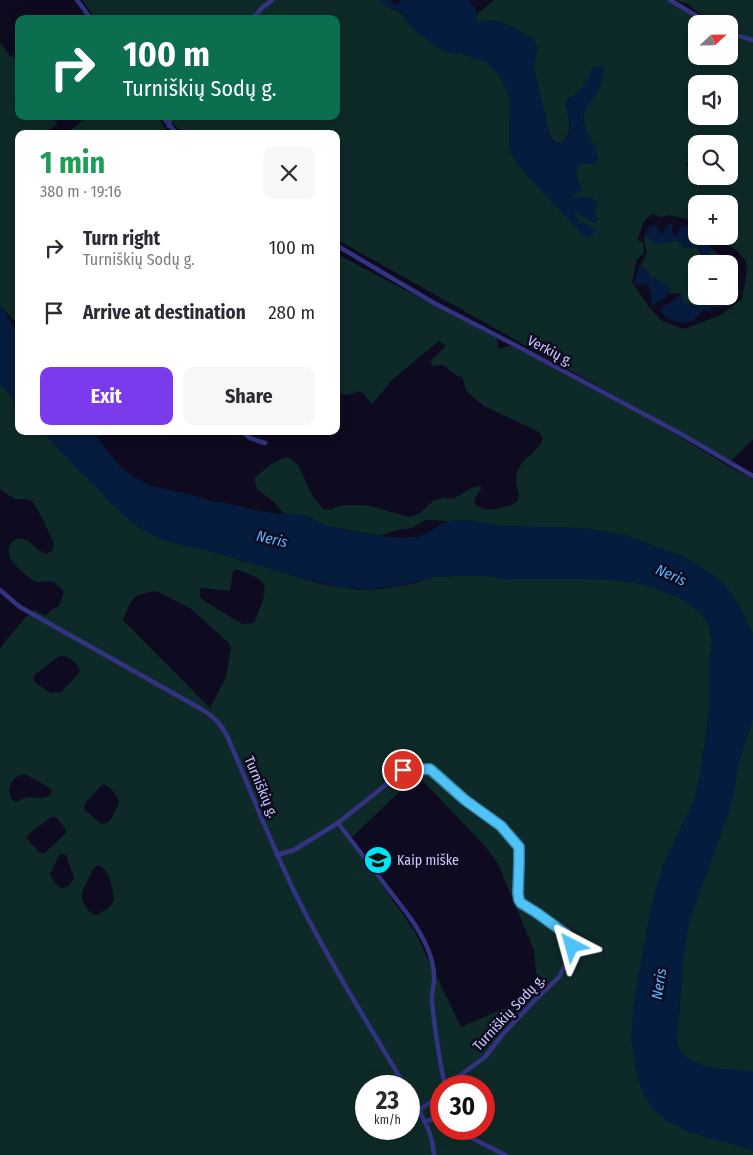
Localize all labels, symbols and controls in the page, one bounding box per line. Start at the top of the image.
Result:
north arrow [688,15,738,65]
map controls [688,15,738,305]
text: 100 m [123,33,210,75]
icon: right [40,35,105,100]
text: Turniškių Sodų g. [123,75,276,102]
button: sound [688,75,738,125]
button: search [688,135,738,185]
text: 1 min [40,145,105,181]
button: close [263,147,315,199]
text: 380 m · 19:16 [40,182,121,201]
button: + [688,195,738,245]
text: Turn right [83,227,160,250]
icon: right [40,234,68,262]
text: 100 m [269,236,315,259]
text: Turniškių Sodų g. [83,250,195,269]
button: − [688,255,738,305]
icon: arrive [40,299,68,327]
text: Arrive at destination [83,301,246,324]
text: 280 m [268,301,315,324]
street label: Verkių g. [524,332,576,370]
button: Exit [40,367,173,425]
button: Share [183,367,315,425]
water label: Neris [255,527,290,551]
water label: Neris [653,560,690,590]
pin [382,749,424,791]
street label: Turniškių g. [240,754,282,820]
icon: arrive [389,756,417,784]
school or university icon: Kaip miške [363,845,393,875]
place label: Kaip miške [397,852,459,869]
position arrow [545,919,597,971]
water label: Neris [648,966,670,1001]
street label: Turniškių Sodų g. [469,971,549,1055]
speed limit sign: 30 [430,1075,495,1140]
text: 23 [376,1086,399,1116]
text: km/h [374,1113,401,1127]

